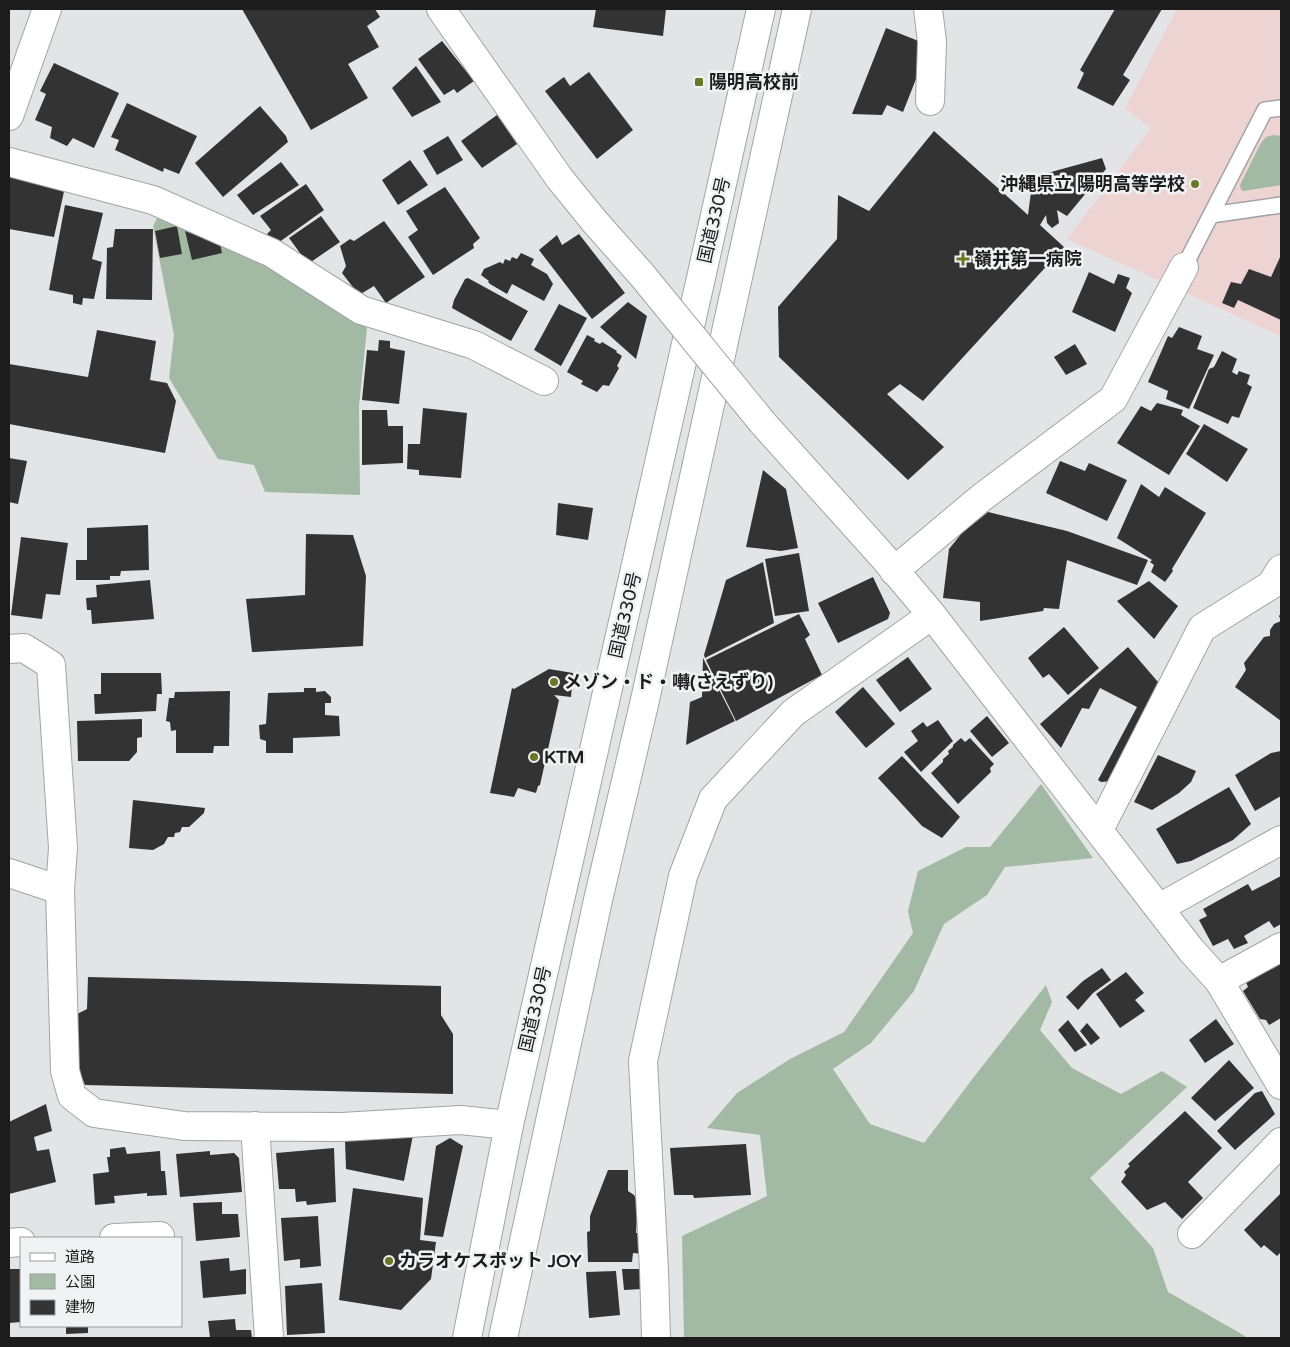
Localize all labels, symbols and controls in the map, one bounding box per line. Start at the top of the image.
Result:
place label: 陽明高校前 [709,71,799,93]
marker: 陽明高校前 [693,76,705,88]
place label: 沖縄県立 陽明高等学校 [1000,173,1185,195]
street label: 国道330号 [693,175,735,265]
marker: 沖縄県立 陽明高等学校 [1189,178,1201,190]
place label: 嶺井第一病院 [974,248,1082,270]
marker: 嶺井第一病院 [956,252,970,266]
street label: 国道330号 [604,570,646,660]
place label: メゾン・ド・囀(さえずり) [564,671,774,693]
marker: メゾン・ド・囀(さえずり) [548,676,560,688]
place label: KTM [544,746,584,768]
marker: KTM [528,751,540,763]
street label: 国道330号 [514,964,556,1054]
legend [20,1237,182,1327]
text: 道路 [65,1248,95,1266]
place label: カラオケスポット JOY [399,1250,582,1272]
marker: カラオケスポット JOY [383,1255,395,1267]
text: 公園 [65,1273,95,1291]
text: 建物 [65,1298,95,1316]

